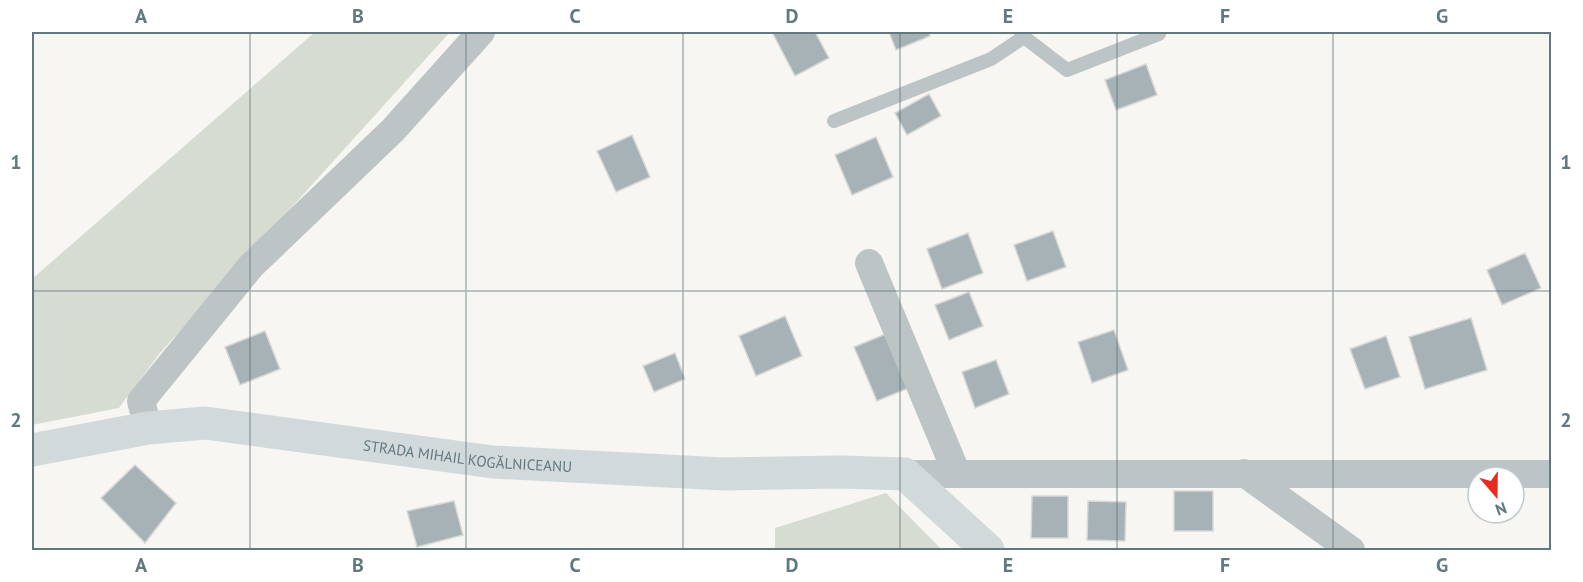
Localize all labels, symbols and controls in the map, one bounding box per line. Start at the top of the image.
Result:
text: A [135,3,148,29]
text: B [352,3,364,29]
text: C [569,3,581,29]
text: D [786,3,799,29]
text: E [1003,3,1013,29]
text: F [1220,3,1230,29]
text: G [1436,3,1448,29]
text: 1 [10,149,22,175]
text: 1 [1560,149,1572,175]
text: 2 [10,407,22,433]
text: 2 [1560,407,1572,433]
street label: STRADA MIHAIL KOGĂLNICEANU [362,435,573,476]
north arrow [1466,465,1526,525]
text: N [1493,498,1509,520]
text: A [135,552,148,578]
text: B [352,552,364,578]
text: C [569,552,581,578]
text: D [786,552,799,578]
text: E [1003,552,1013,578]
text: F [1220,552,1230,578]
text: G [1436,552,1448,578]

